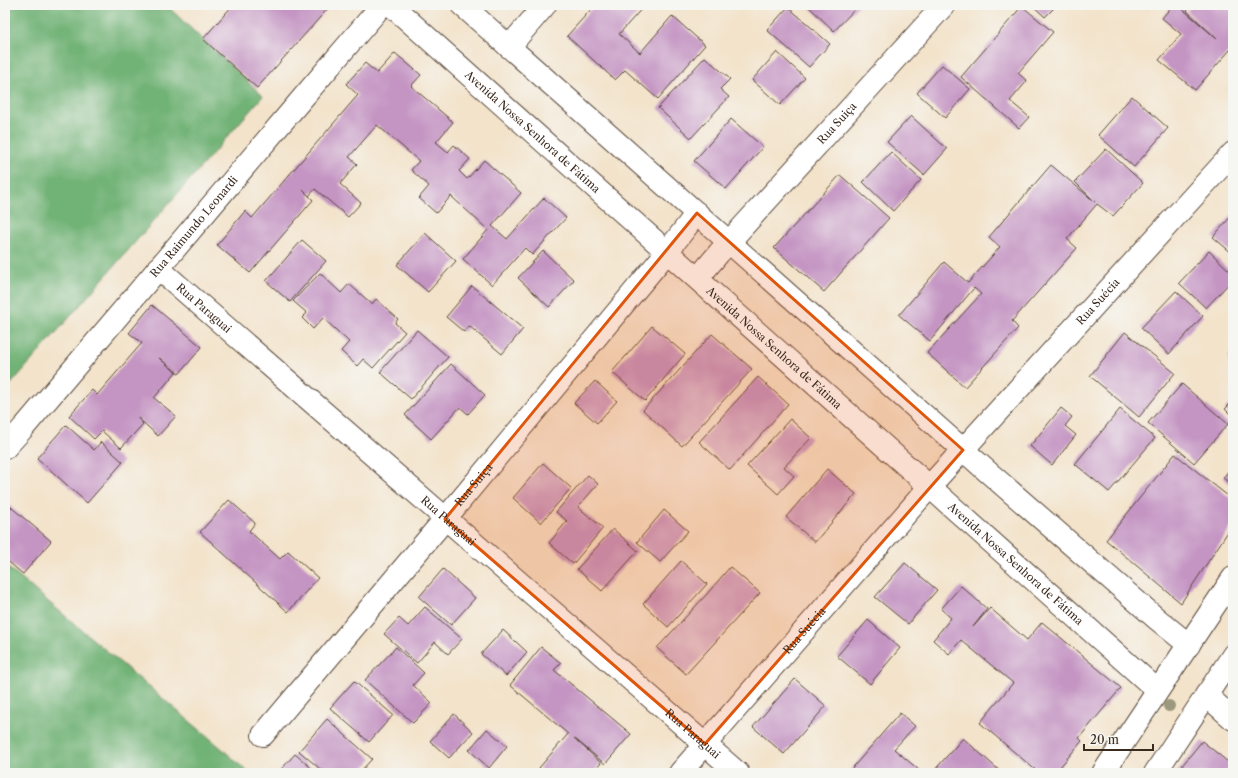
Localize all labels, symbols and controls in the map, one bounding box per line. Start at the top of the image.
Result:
street label: Avenida Nossa Senhora de Fátima [461,67,603,196]
street label: Rua Suiça [814,99,860,147]
street label: Rua Raimundo Leonardi [147,173,241,280]
street label: Rua Suécia [1073,275,1123,328]
street label: Rua Paraguai [174,280,235,336]
street label: Avenida Nossa Senhora de Fátima [703,283,845,412]
street label: Rua Suiça [452,460,496,509]
street label: Rua Paraguai [418,493,479,549]
street label: Avenida Nossa Senhora de Fátima [944,499,1086,628]
street label: Rua Suécia [780,604,829,657]
street label: Rua Paraguai [662,706,724,762]
scale bar [1084,726,1153,752]
text: 20 m [1090,732,1119,747]

